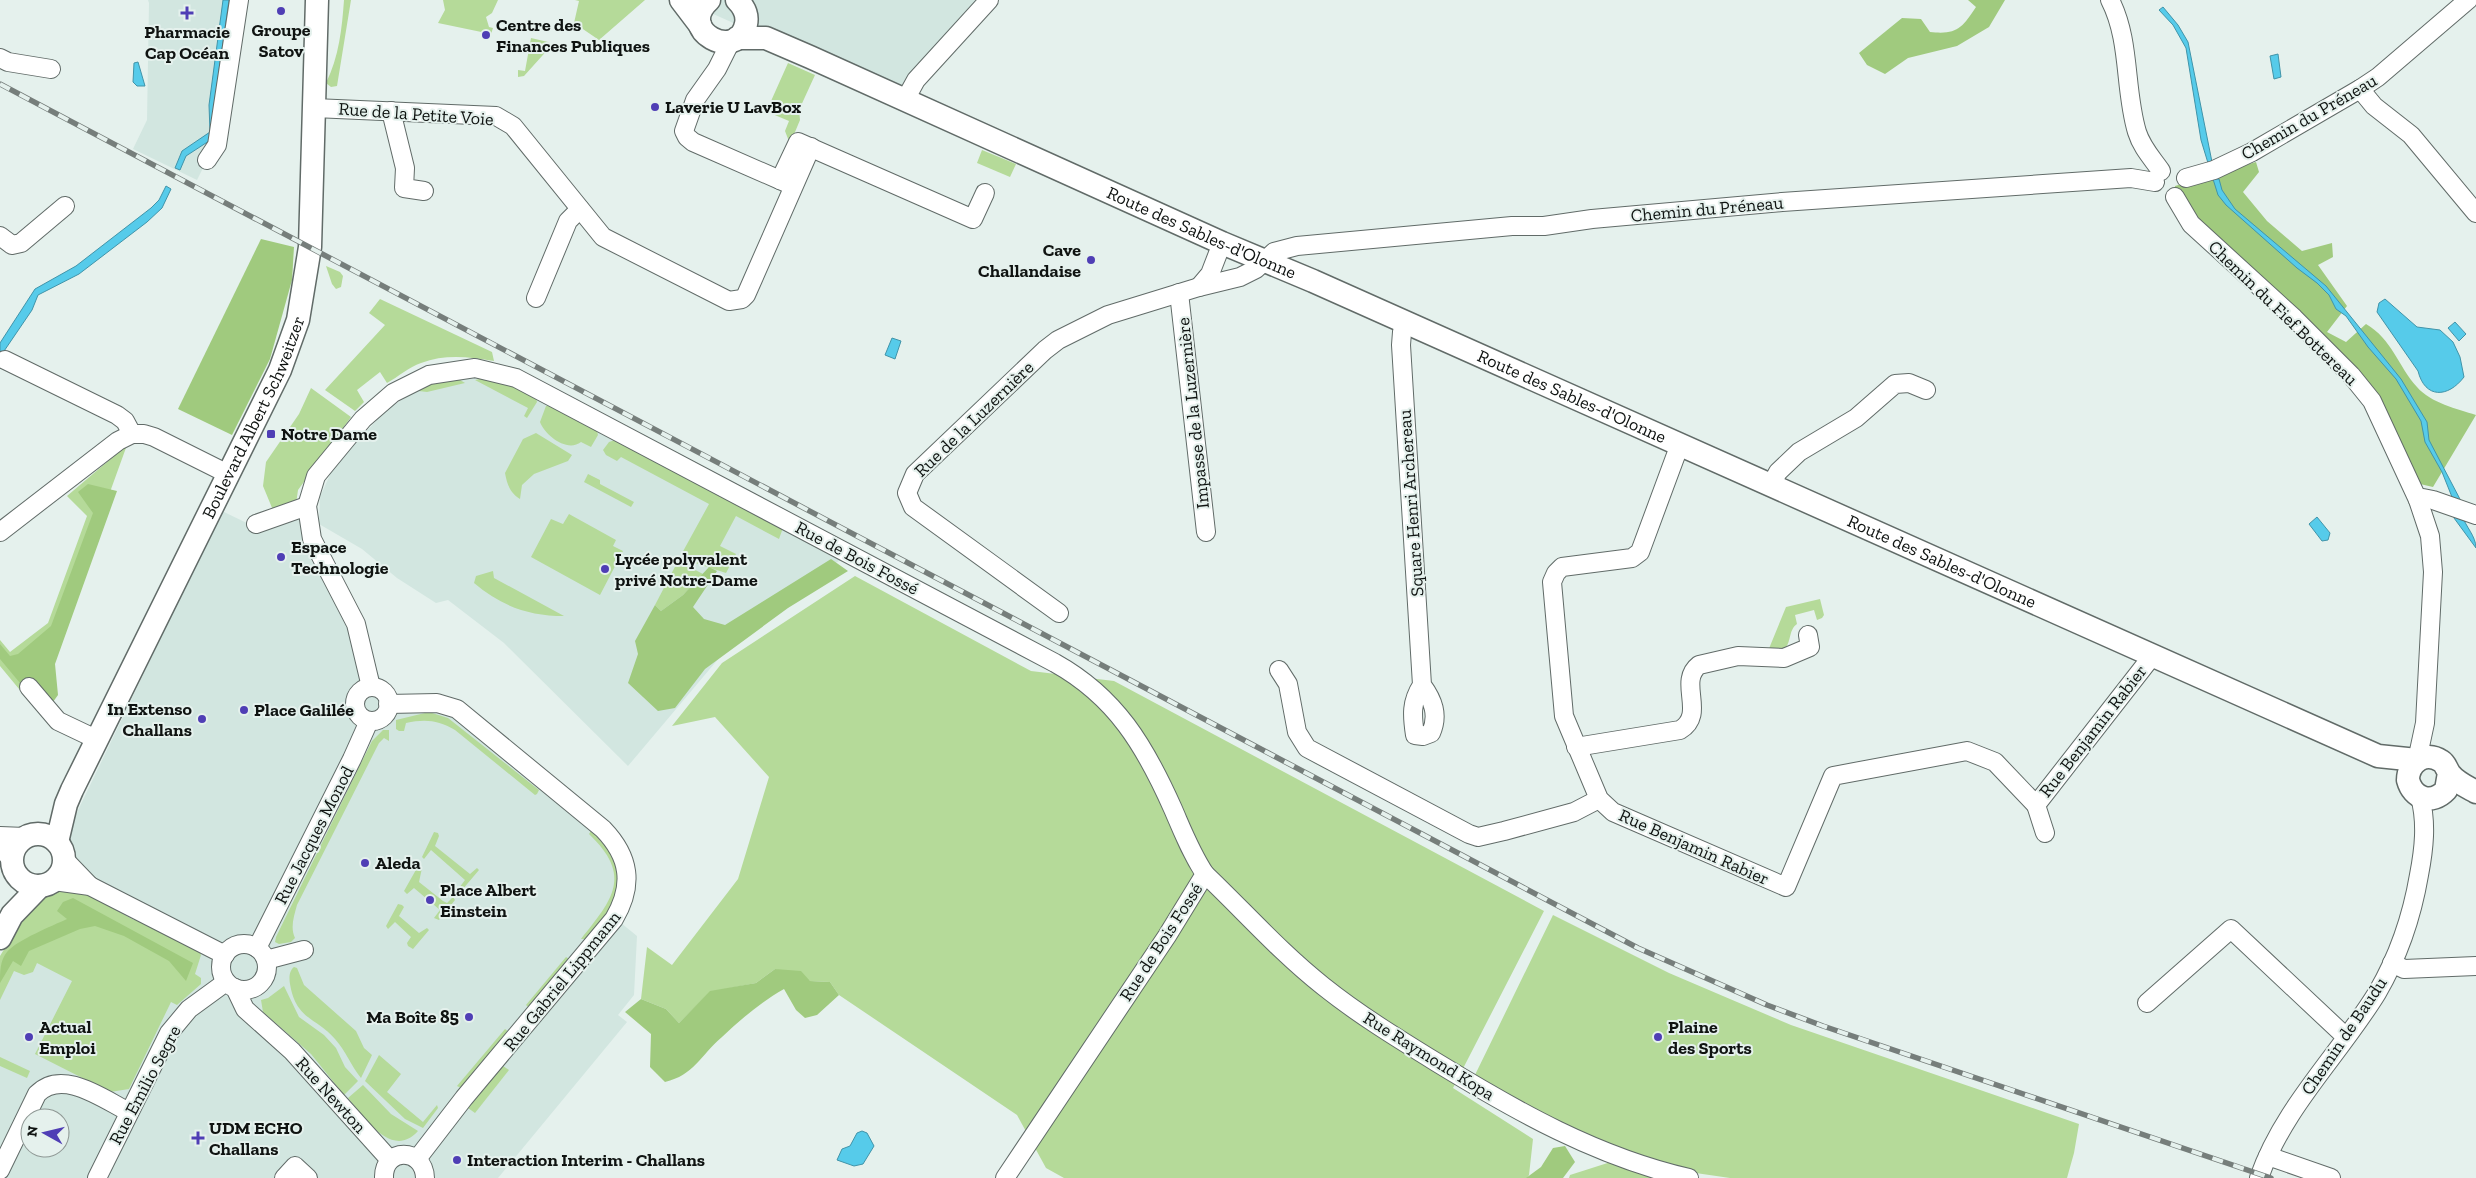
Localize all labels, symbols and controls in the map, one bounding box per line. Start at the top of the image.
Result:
marker: Groupe Satov [275,5,287,17]
marker: Pharmacie Cap Océan [181,7,193,19]
place label: Centre des Finances Publiques [496,14,650,57]
place label: Groupe Satov [251,19,311,62]
place label: Pharmacie Cap Océan [144,21,230,64]
marker: Centre des Finances Publiques [480,29,492,41]
street label: Chemin du Préneau [2237,69,2381,165]
place label: Laverie U LavBox [665,96,801,118]
street label: Rue de la Petite Voie [338,98,494,130]
marker: Laverie U LavBox [649,101,661,113]
street label: Route des Sables-d'Olonne [1103,181,1299,284]
street label: Chemin du Préneau [1630,191,1784,227]
street label: Chemin du Fief Bottereau [2204,236,2362,390]
place label: Cave Challandaise [978,239,1081,282]
marker: Cave Challandaise [1085,254,1097,266]
street label: Boulevard Albert Schweitzer [197,313,309,522]
street label: Impasse de la Luzernière [1172,316,1214,510]
street label: Route des Sables-d'Olonne [1474,345,1670,448]
street label: Rue de la Luzernière [910,356,1038,482]
street label: Square Henri Archereau [1394,409,1428,597]
place label: Notre Dame [281,423,377,445]
marker: Notre Dame [265,428,277,440]
street label: Route des Sables-d'Olonne [1844,510,2040,613]
street label: Rue de Bois Fossé [792,516,922,600]
place label: Espace Technologie [291,536,389,579]
place label: Lycée polyvalent privé Notre-Dame [615,548,758,591]
marker: Espace Technologie [275,551,287,563]
marker: Lycée polyvalent privé Notre-Dame [599,563,611,575]
street label: Rue Benjamin Rabier [2034,660,2152,802]
place label: In Extenso Challans [107,698,193,741]
place label: Place Galilée [254,699,354,721]
marker: Place Galilée [238,704,250,716]
marker: In Extenso Challans [196,713,208,725]
street label: Rue Jacques Monod [270,762,358,908]
street label: Rue Benjamin Rabier [1615,804,1773,890]
place label: Aleda [375,852,421,874]
marker: Aleda [359,857,371,869]
place label: Place Albert Einstein [440,879,537,922]
street label: Rue de Bois Fossé [1115,879,1207,1005]
marker: Place Albert Einstein [424,894,436,906]
street label: Rue Gabriel Lippmann [499,906,626,1056]
street label: Chemin de Baudu [2297,973,2391,1099]
place label: Ma Boîte 85 [366,1006,459,1028]
street label: Rue Raymond Kopa [1359,1007,1499,1105]
marker: Ma Boîte 85 [463,1011,475,1023]
place label: Actual Emploi [39,1016,96,1059]
place label: Plaine des Sports [1668,1016,1752,1059]
street label: Rue Emilio Segre [104,1022,186,1148]
marker: Actual Emploi [23,1031,35,1043]
marker: Plaine des Sports [1652,1031,1664,1043]
street label: Rue Newton [291,1052,371,1138]
north arrow [20,1108,70,1158]
place label: UDM ECHO Challans [209,1117,303,1160]
text: N [23,1124,42,1138]
marker: UDM ECHO Challans [191,1131,205,1145]
place label: Interaction Interim - Challans [467,1149,705,1171]
marker: Interaction Interim - Challans [451,1154,463,1166]

